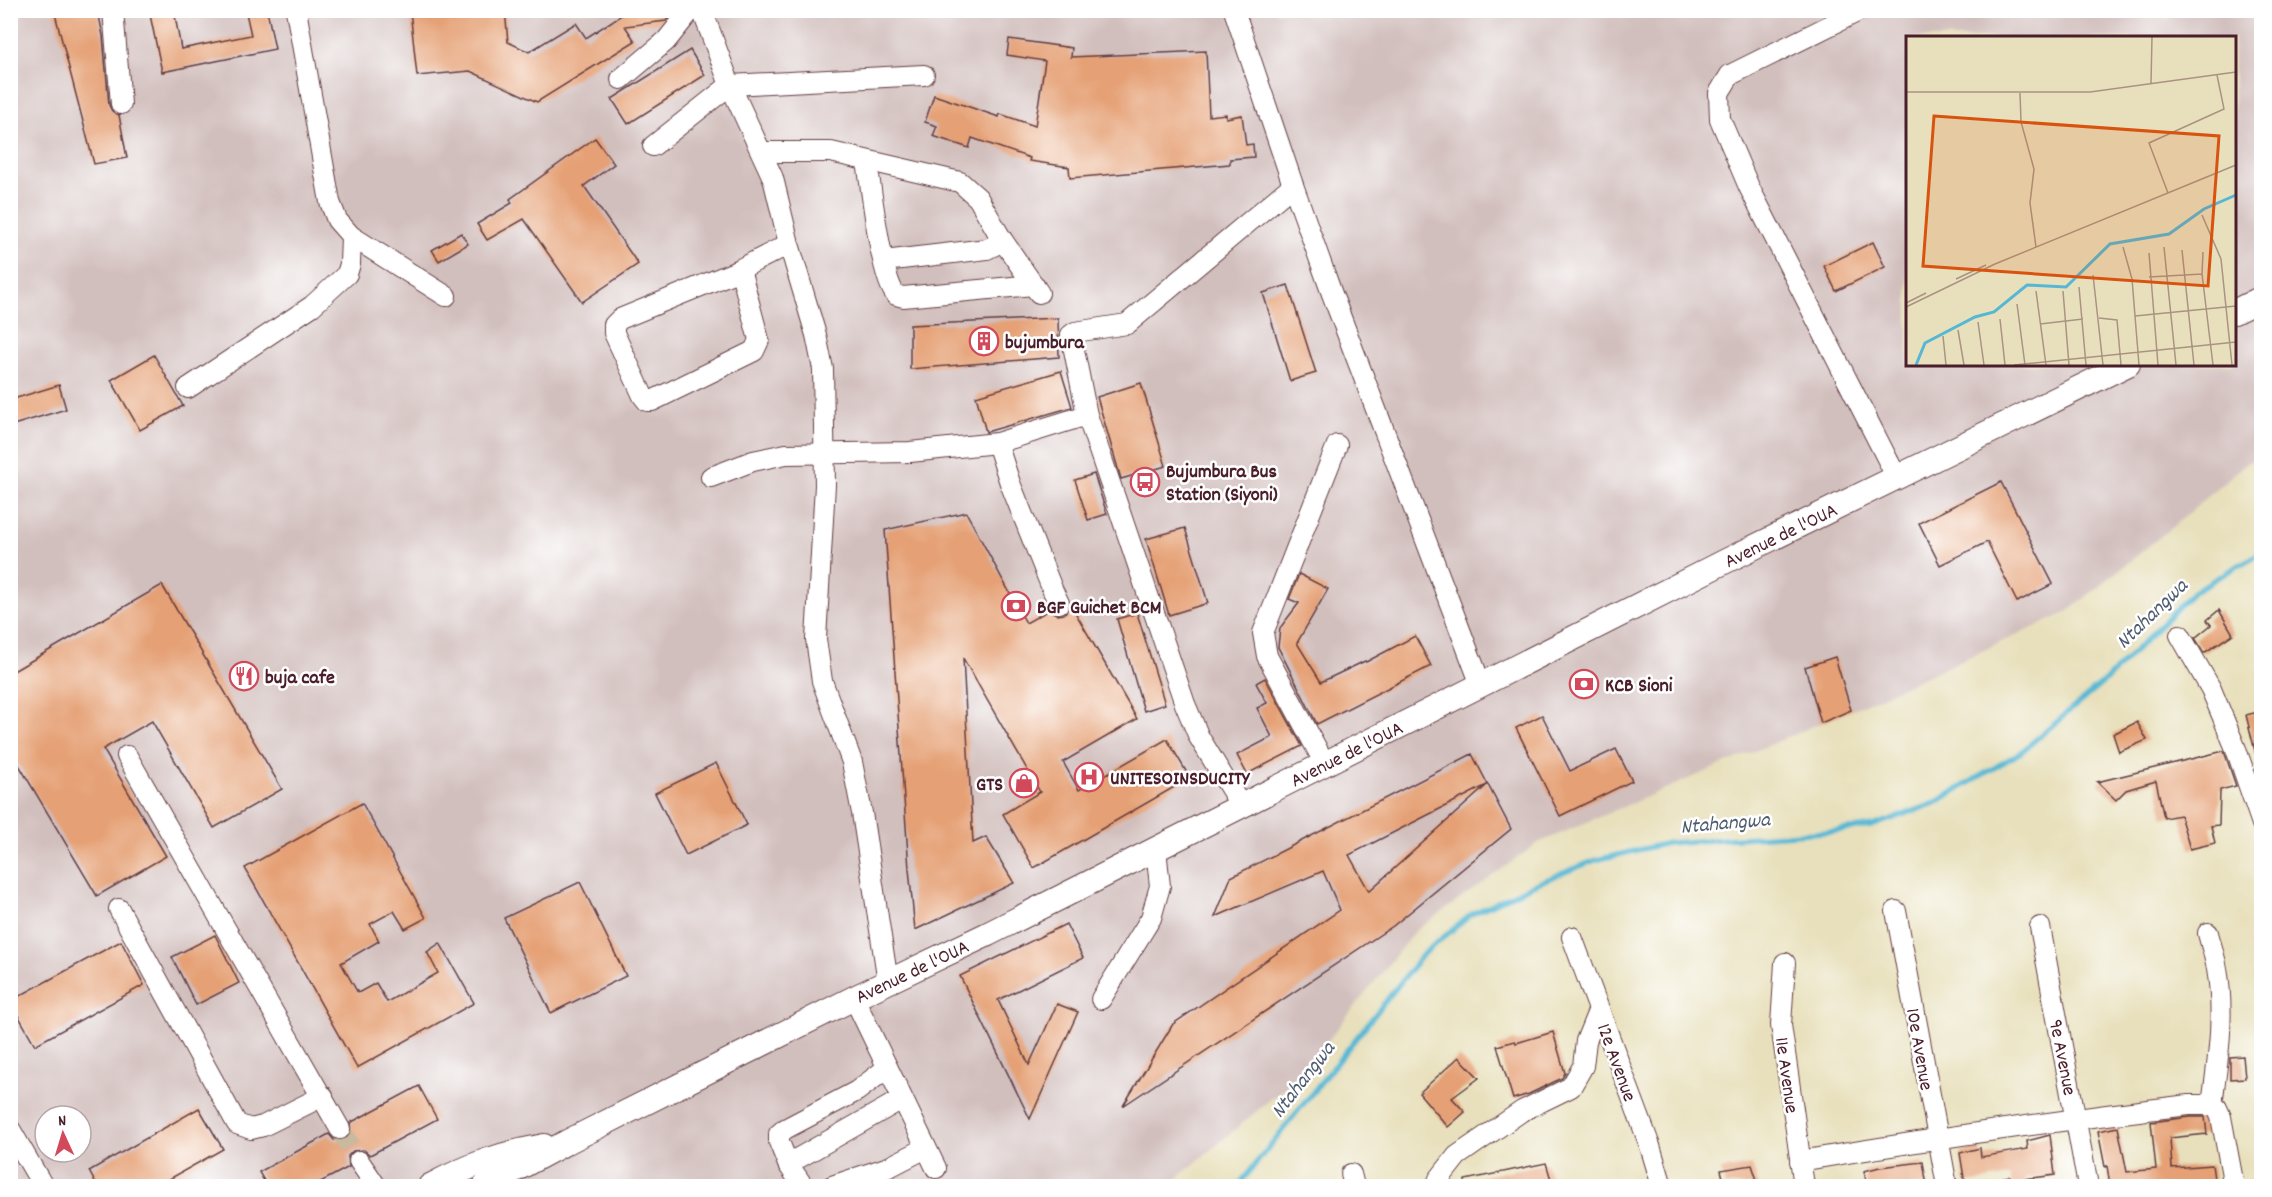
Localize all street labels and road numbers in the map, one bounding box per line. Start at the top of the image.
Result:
street label: Avenue de l'OUA [1720,497,1843,577]
street label: Avenue de l'OUA [1286,715,1409,796]
street label: Avenue de l'OUA [851,934,974,1012]
street label: 10e Avenue [1897,1006,1939,1093]
street label: 9e Avenue [2040,1017,2082,1098]
street label: 12e Avenue [1588,1020,1642,1106]
street label: 11e Avenue [1766,1035,1804,1116]

